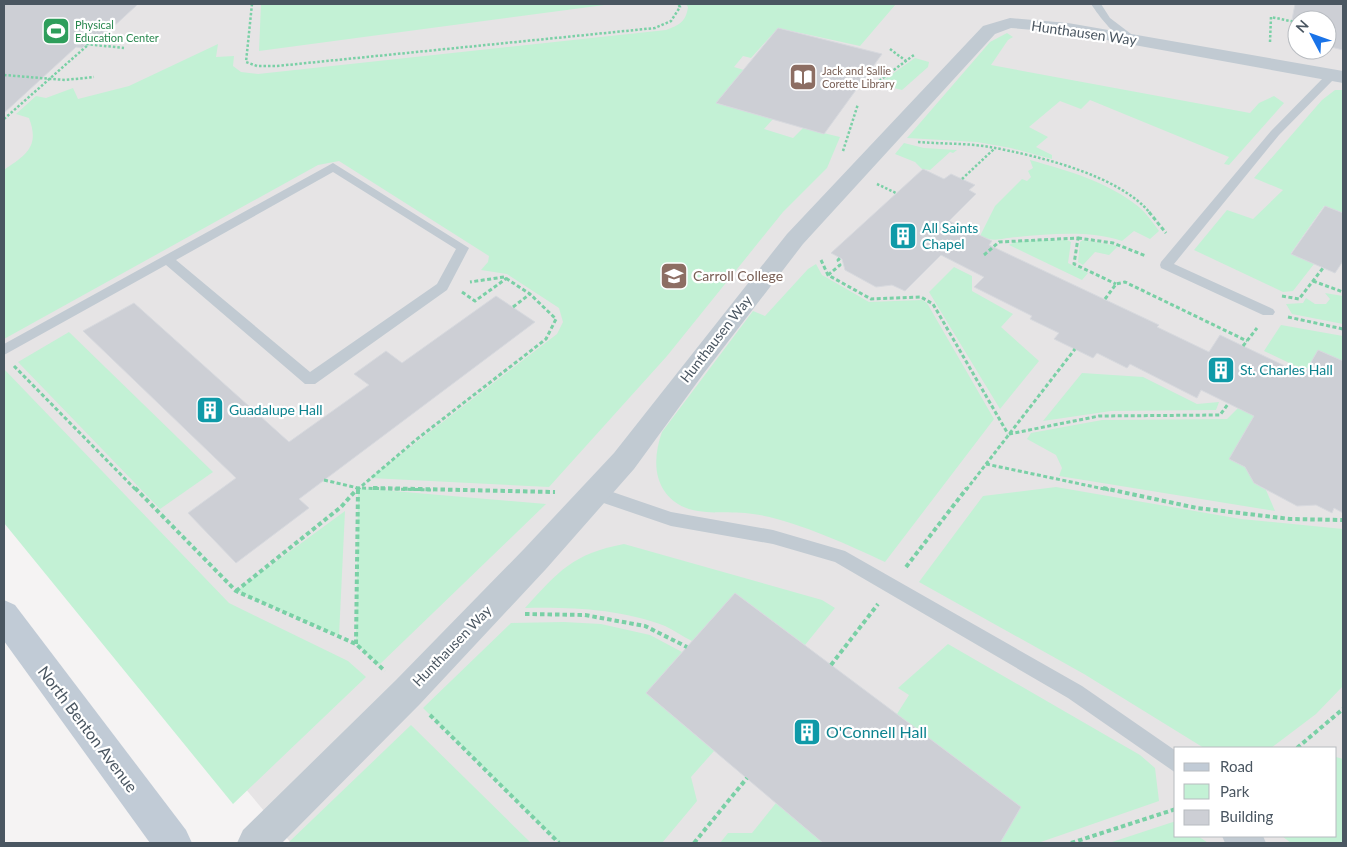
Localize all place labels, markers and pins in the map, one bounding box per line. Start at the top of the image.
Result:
sports icon: Physical Education Center [41,16,71,46]
place label: Physical Education Center [75,18,159,44]
library icon: Jack and Sallie Corette Library [788,62,818,92]
place label: Jack and Sallie Corette Library [822,64,895,90]
place label: All Saints Chapel [922,219,978,252]
building icon: All Saints Chapel [888,221,918,251]
school or university icon: Carroll College [659,261,689,291]
place label: Carroll College [693,267,783,284]
building icon: St. Charles Hall [1206,355,1236,385]
place label: St. Charles Hall [1240,361,1333,378]
building icon: Guadalupe Hall [195,395,225,425]
place label: Guadalupe Hall [229,401,323,418]
building icon: O'Connell Hall [792,717,822,747]
place label: O'Connell Hall [826,722,927,741]

